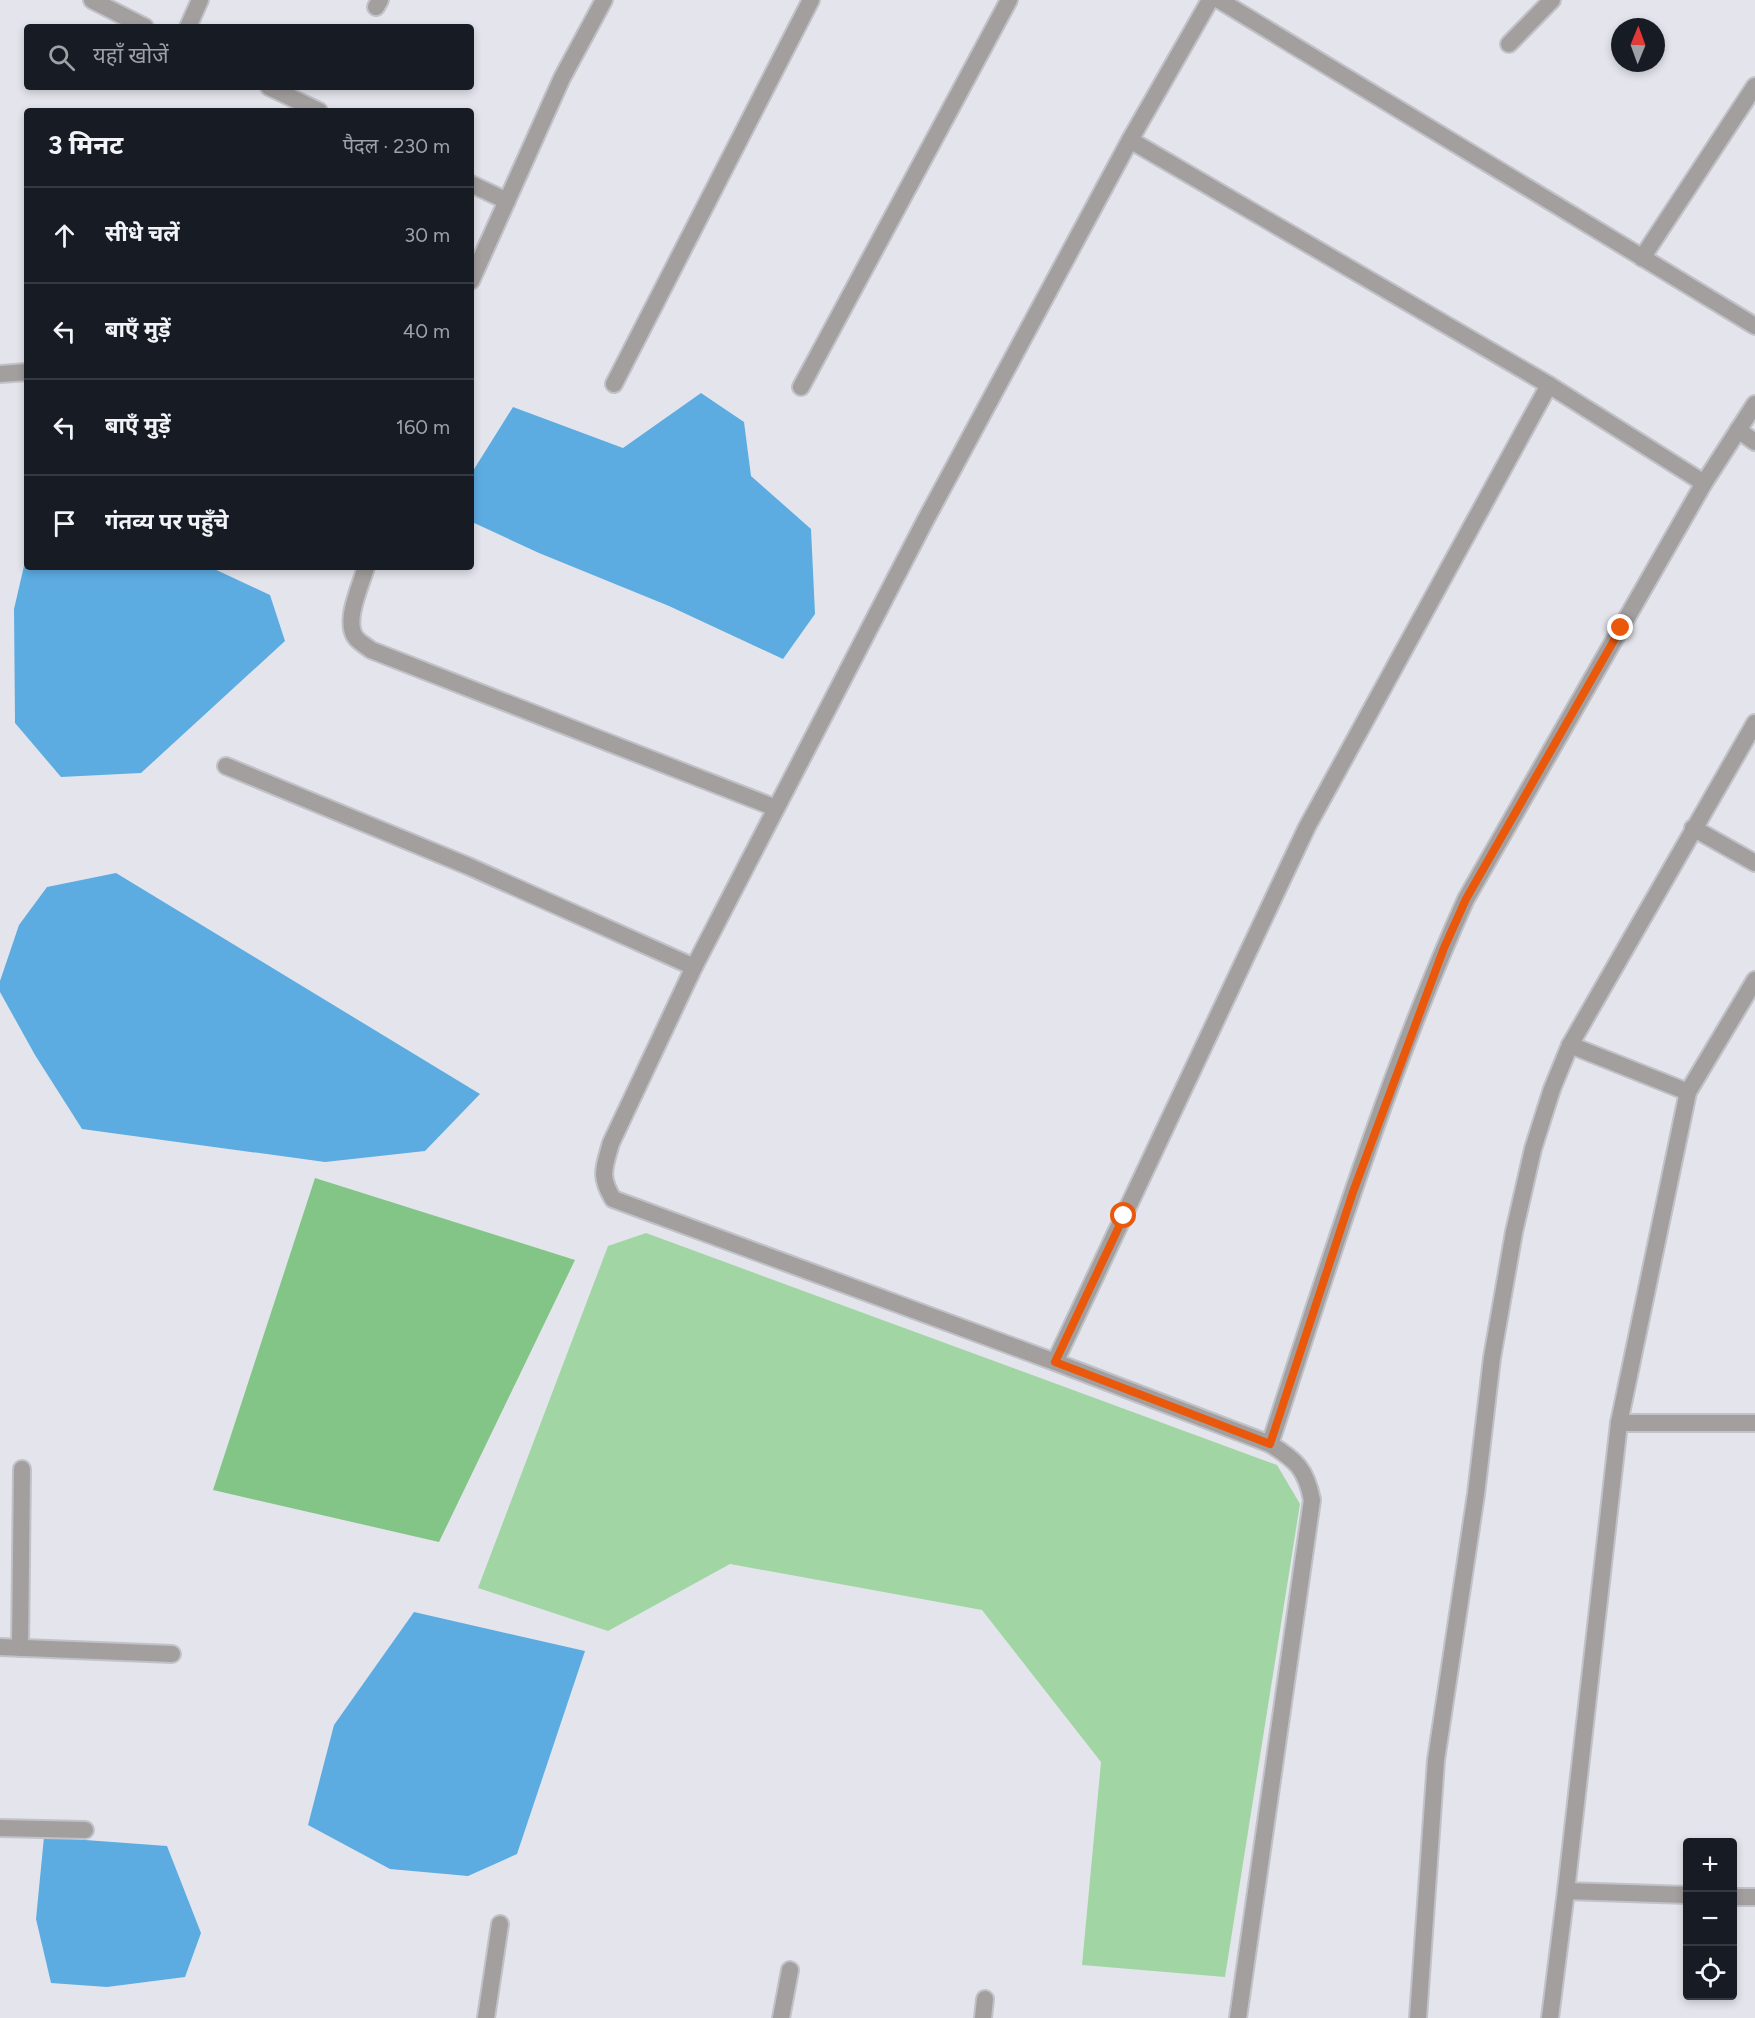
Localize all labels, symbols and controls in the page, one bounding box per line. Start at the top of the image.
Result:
north arrow [1611,18,1665,72]
search box [24,24,474,90]
icon: search [45,41,78,74]
text: यहाँ खोजें [93,42,169,69]
text: 3 मिनट [48,129,123,161]
text: पैदल · 230 m [343,134,450,158]
icon: ahead [48,219,81,252]
text: सीधे चलें [105,220,180,247]
text: 30 m [404,223,450,247]
icon: left [48,315,81,348]
text: बाएँ मुड़ें [105,316,171,343]
text: 40 m [403,319,450,343]
icon: left [48,411,81,444]
text: बाएँ मुड़ें [105,412,171,439]
text: 160 m [396,415,450,439]
icon: arrive [48,507,81,540]
text: गंतव्य पर पहुँचे [105,508,229,535]
route end [1607,614,1633,640]
route start [1110,1202,1136,1228]
map controls [1683,1838,1737,2000]
button: + [1683,1838,1737,1892]
button: − [1683,1892,1737,1946]
button: locate [1683,1946,1737,2000]

